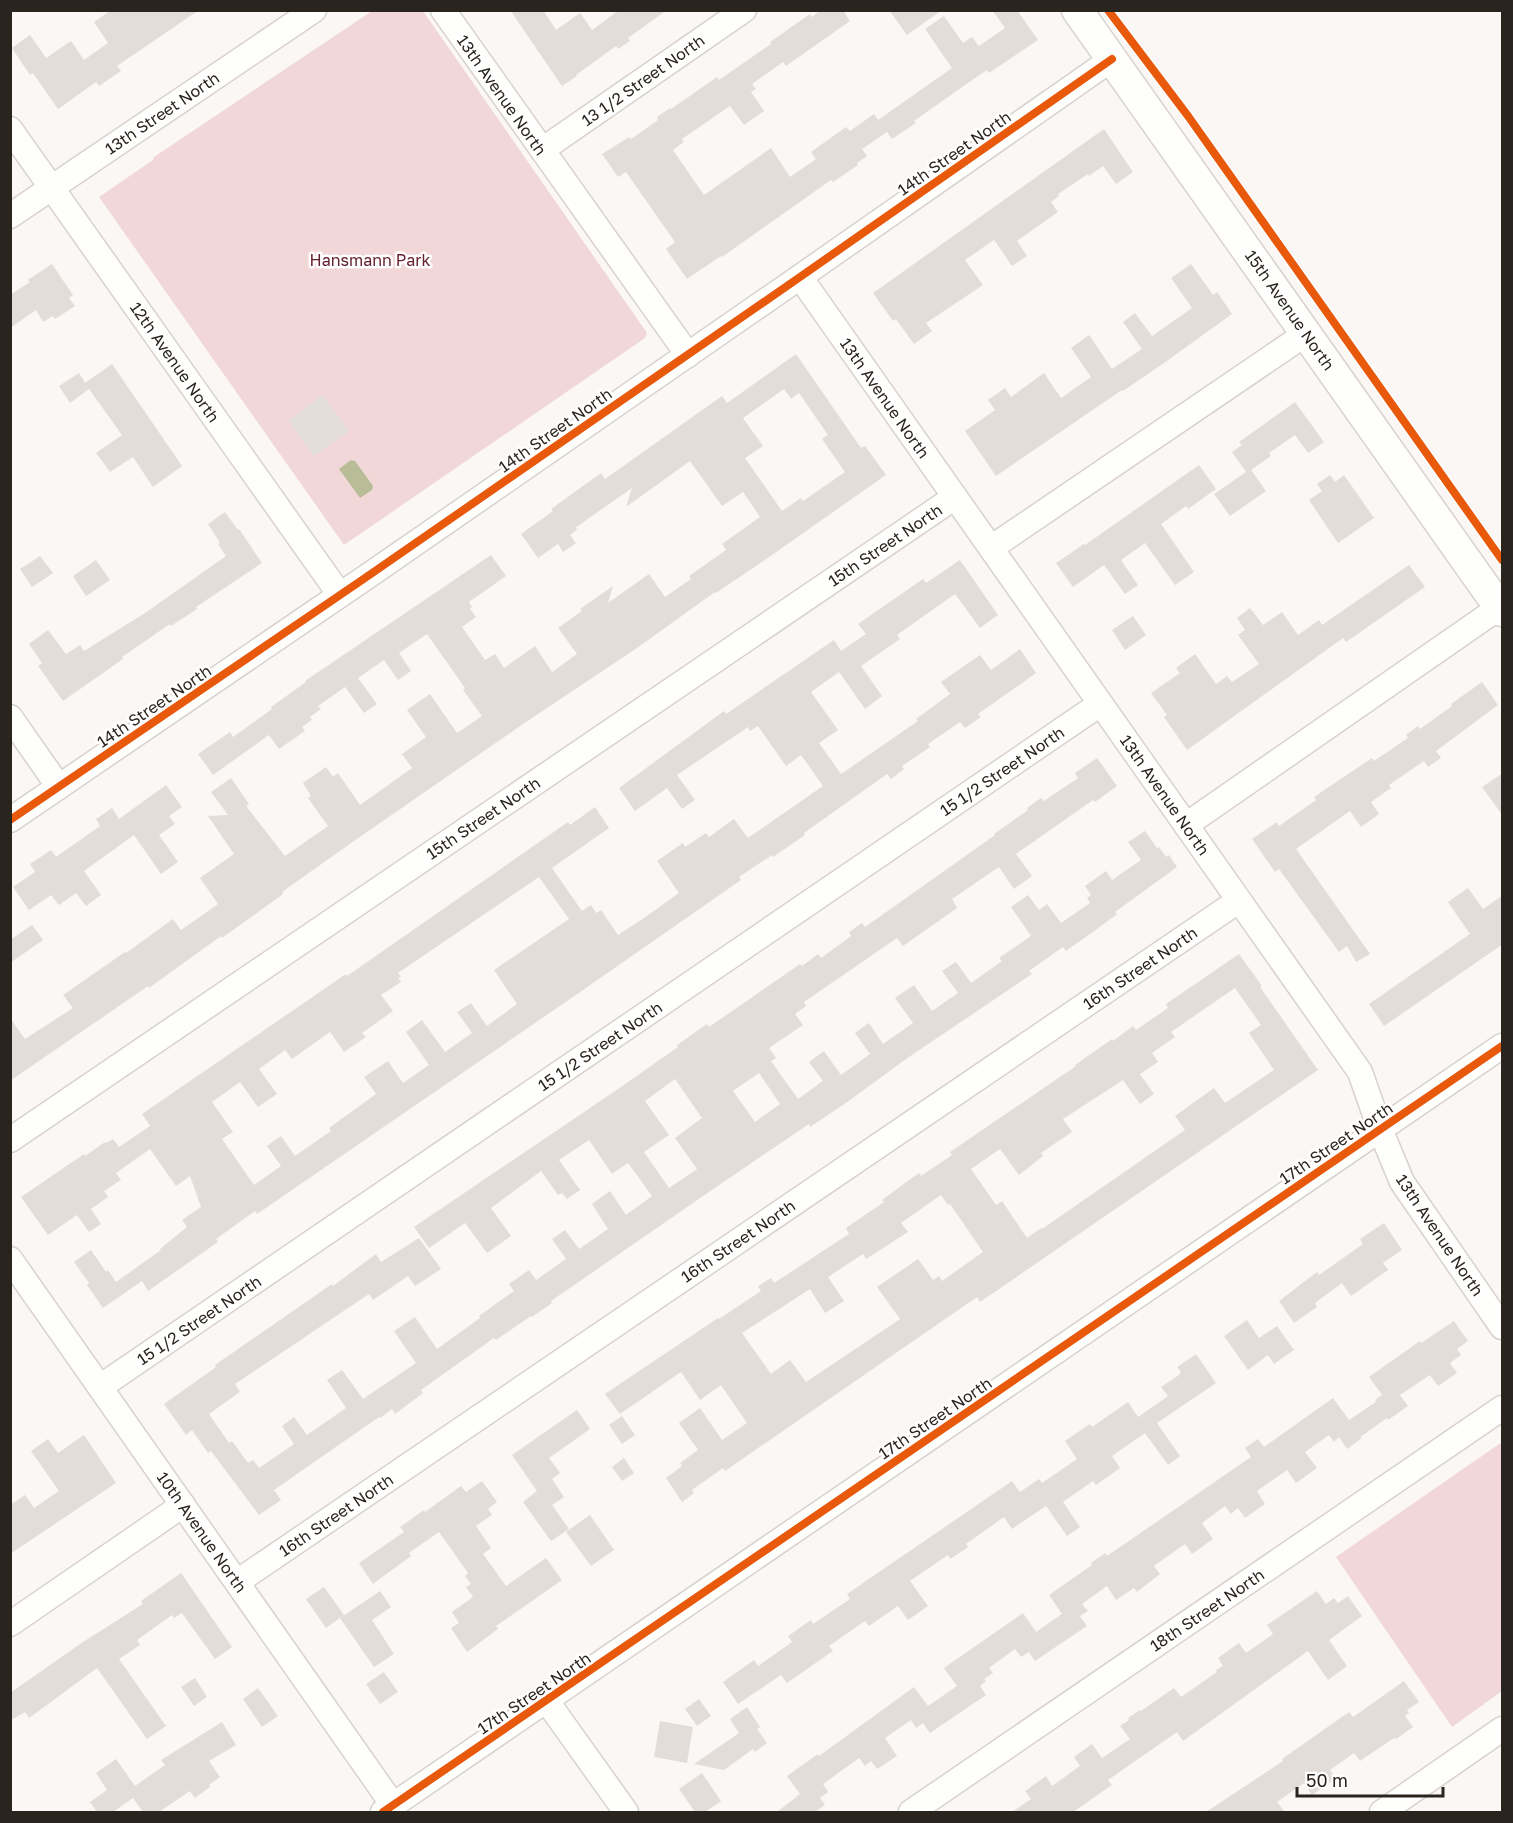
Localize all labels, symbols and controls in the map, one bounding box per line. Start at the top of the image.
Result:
street label: 13 1/2 Street North [578,30,708,130]
street label: 13th Avenue North [453,31,551,159]
street label: 13th Street North [101,67,223,159]
street label: 14th Street North [894,106,1014,200]
street label: 15th Avenue North [1241,246,1339,374]
park label: Hansmann Park [309,250,431,270]
street label: 12th Avenue North [126,298,224,426]
street label: 13th Avenue North [836,334,934,462]
street label: 14th Street North [495,383,615,477]
street label: 15th Street North [824,499,946,591]
street label: 14th Street North [93,660,215,752]
street label: 15 1/2 Street North [936,722,1068,820]
street label: 13th Avenue North [1116,731,1214,859]
street label: 15th Street North [422,772,544,864]
street label: 16th Street North [1079,922,1201,1014]
street label: 15 1/2 Street North [534,997,666,1095]
street label: 17th Street North [1276,1098,1396,1188]
street label: 13th Avenue North [1392,1170,1488,1300]
street label: 16th Street North [677,1195,799,1287]
street label: 15 1/2 Street North [133,1271,265,1369]
street label: 17th Street North [875,1373,995,1463]
street label: 10th Avenue North [153,1468,251,1596]
street label: 16th Street North [275,1469,397,1561]
street label: 18th Street North [1146,1564,1268,1656]
street label: 17th Street North [474,1648,594,1738]
scale bar [1297,1760,1442,1798]
text: 50 m [1306,1769,1348,1791]

